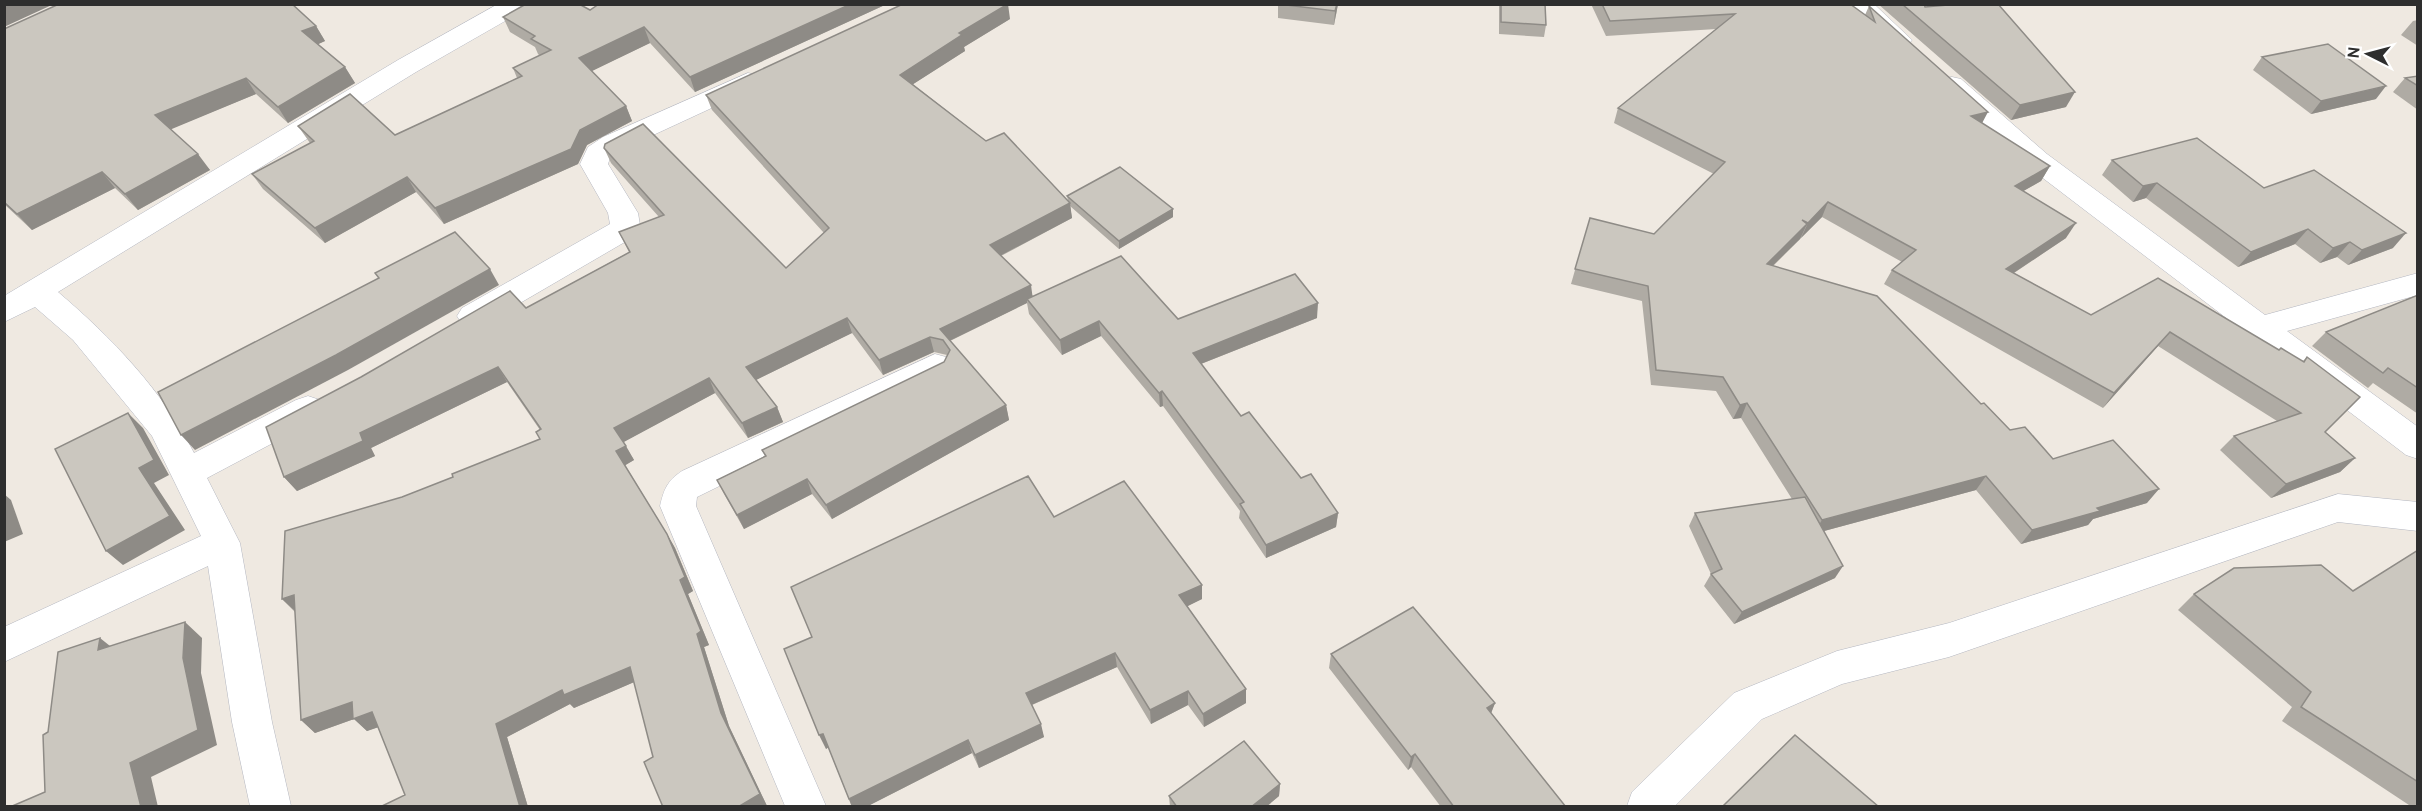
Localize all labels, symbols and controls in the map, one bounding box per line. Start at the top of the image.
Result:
north arrow [2338,24,2398,84]
text: N [2345,46,2366,59]

